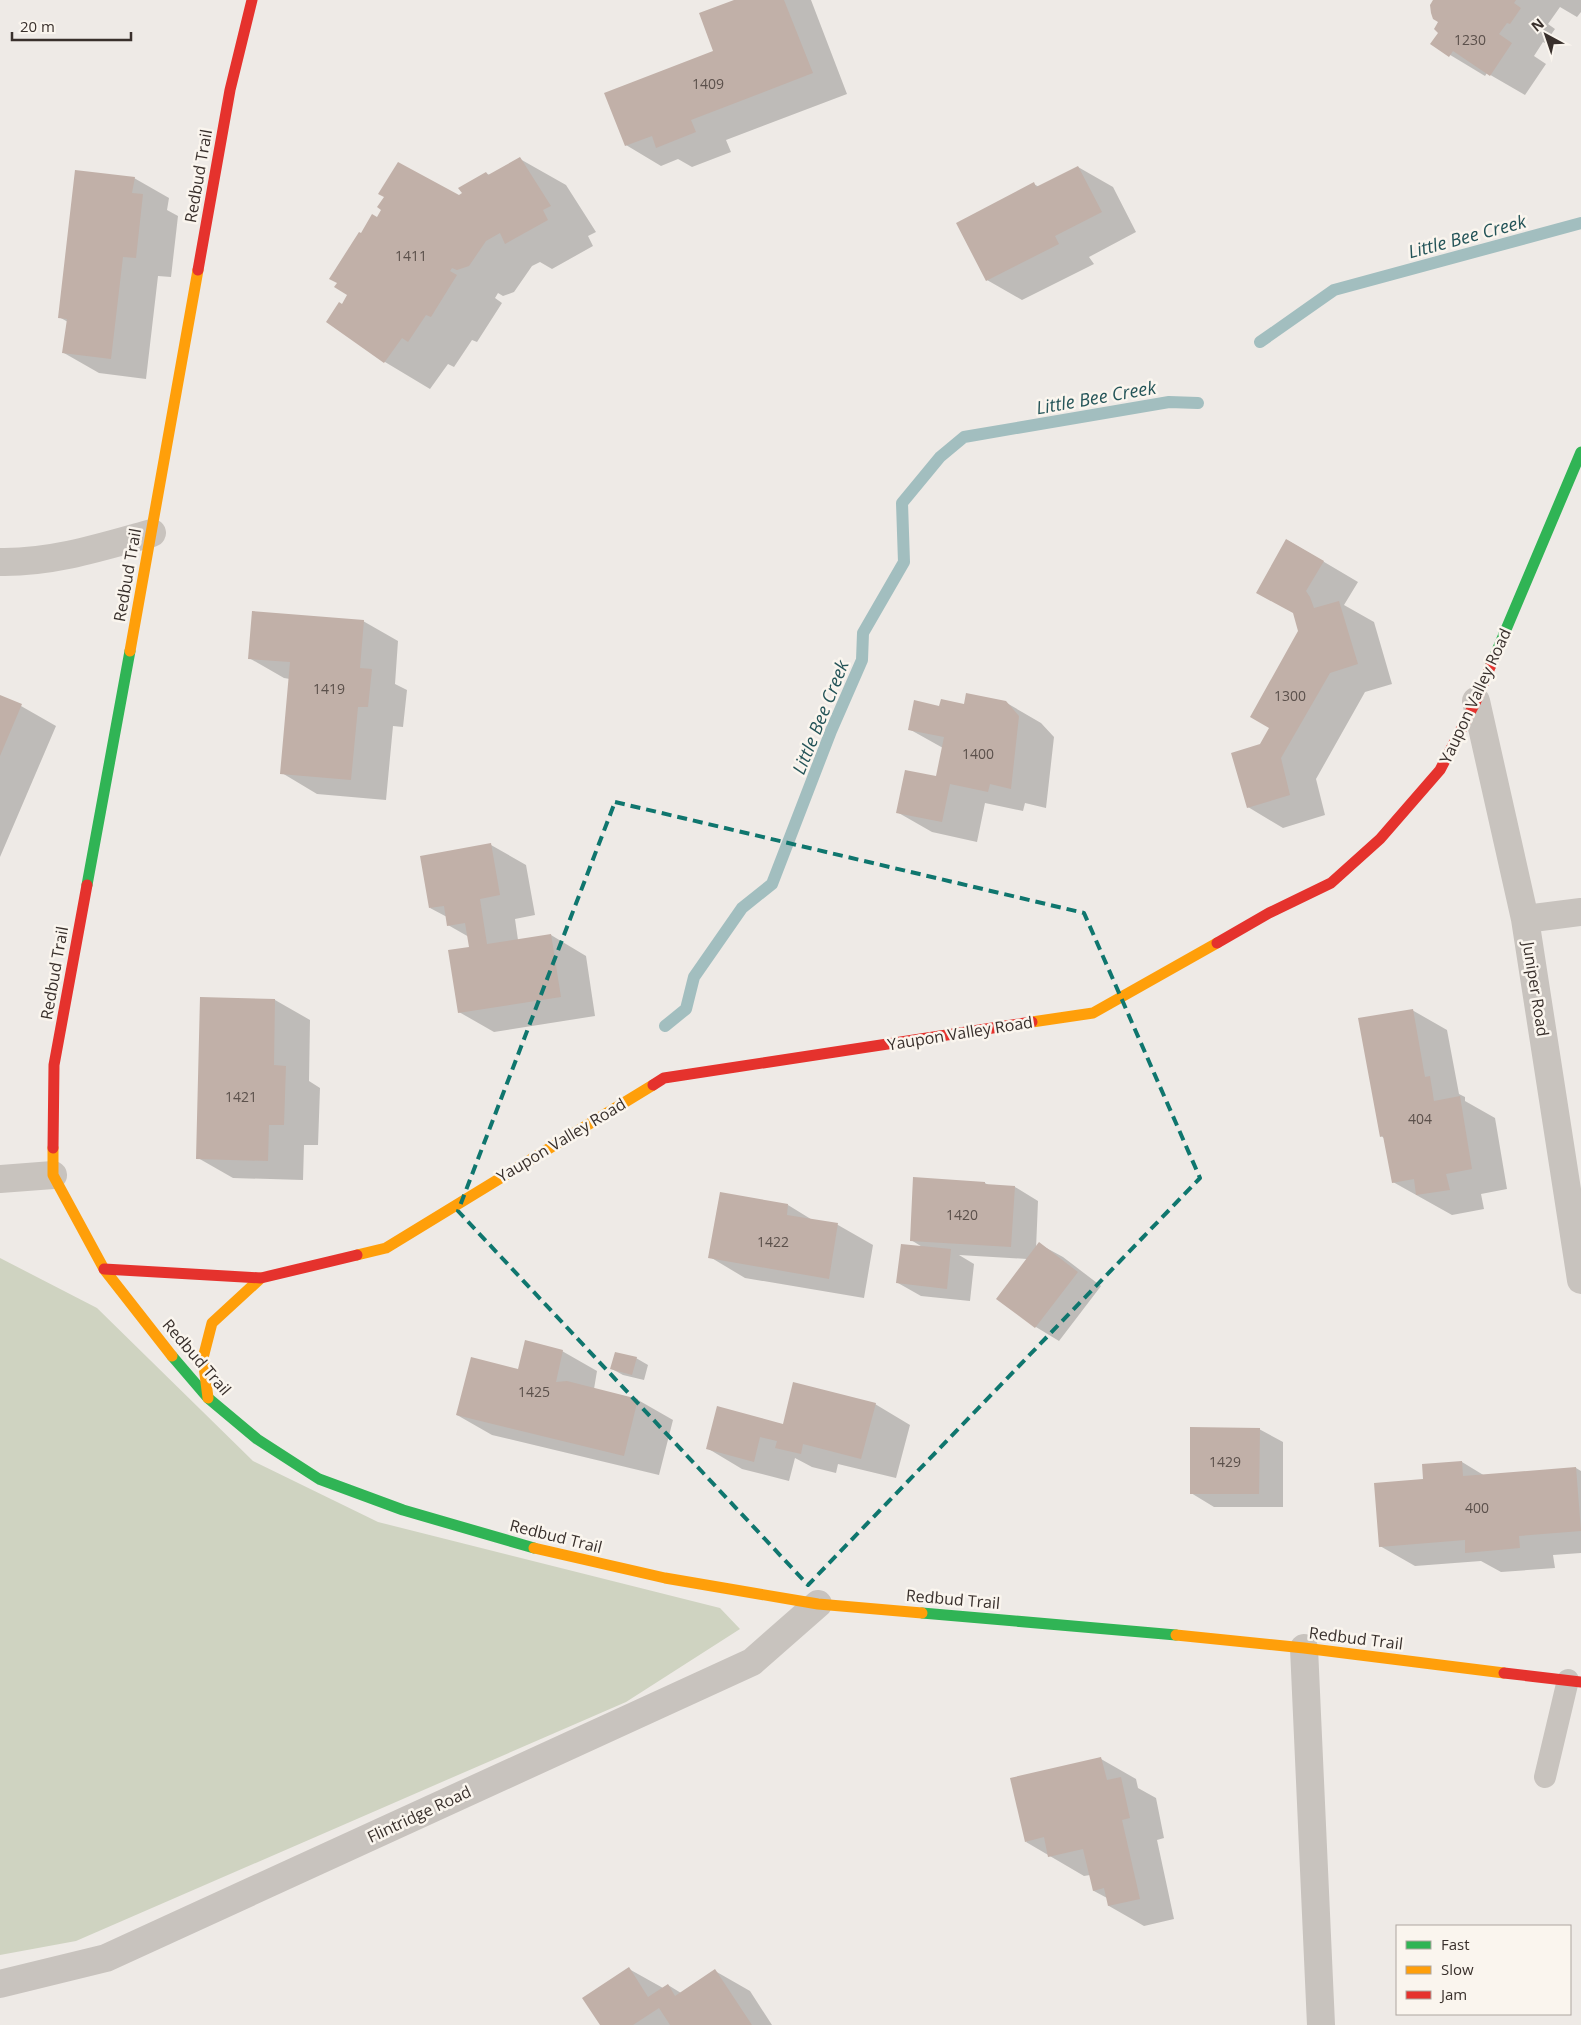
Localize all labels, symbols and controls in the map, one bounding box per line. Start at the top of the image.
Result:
scale bar [12,10,131,42]
north arrow [1521,10,1571,60]
text: N [1527,14,1548,36]
text: 20 m [20,16,55,36]
house number: 1230 [1454,30,1486,49]
house number: 1409 [692,74,724,93]
street label: Redbud Trail [179,128,217,224]
water label: Little Bee Creek [1405,208,1530,263]
house number: 1411 [395,246,427,265]
water label: Little Bee Creek [1034,374,1159,419]
street label: Redbud Trail [108,527,146,623]
street label: Yaupon Valley Road [1434,625,1516,767]
water label: Little Bee Creek [786,655,854,778]
house number: 1419 [313,679,345,698]
house number: 1300 [1274,686,1306,705]
house number: 1400 [962,744,994,763]
street label: Redbud Trail [35,925,73,1021]
street label: Juniper Road [1517,938,1554,1038]
street label: Yaupon Valley Road [886,1011,1034,1055]
house number: 1421 [225,1087,257,1106]
street label: Yaupon Valley Road [492,1093,630,1187]
house number: 404 [1408,1109,1432,1128]
house number: 1420 [946,1205,978,1224]
house number: 1422 [757,1232,789,1251]
street label: Redbud Trail [158,1314,236,1400]
house number: 1425 [518,1382,550,1401]
house number: 1429 [1209,1452,1241,1471]
house number: 400 [1465,1498,1489,1517]
street label: Redbud Trail [507,1514,605,1558]
street label: Redbud Trail [905,1584,1001,1614]
street label: Redbud Trail [1308,1621,1404,1655]
street label: Flintridge Road [363,1780,475,1848]
legend [1396,1925,1571,2015]
text: Fast [1441,1934,1470,1954]
text: Slow [1441,1959,1474,1979]
text: Jam [1439,1984,1467,2004]

